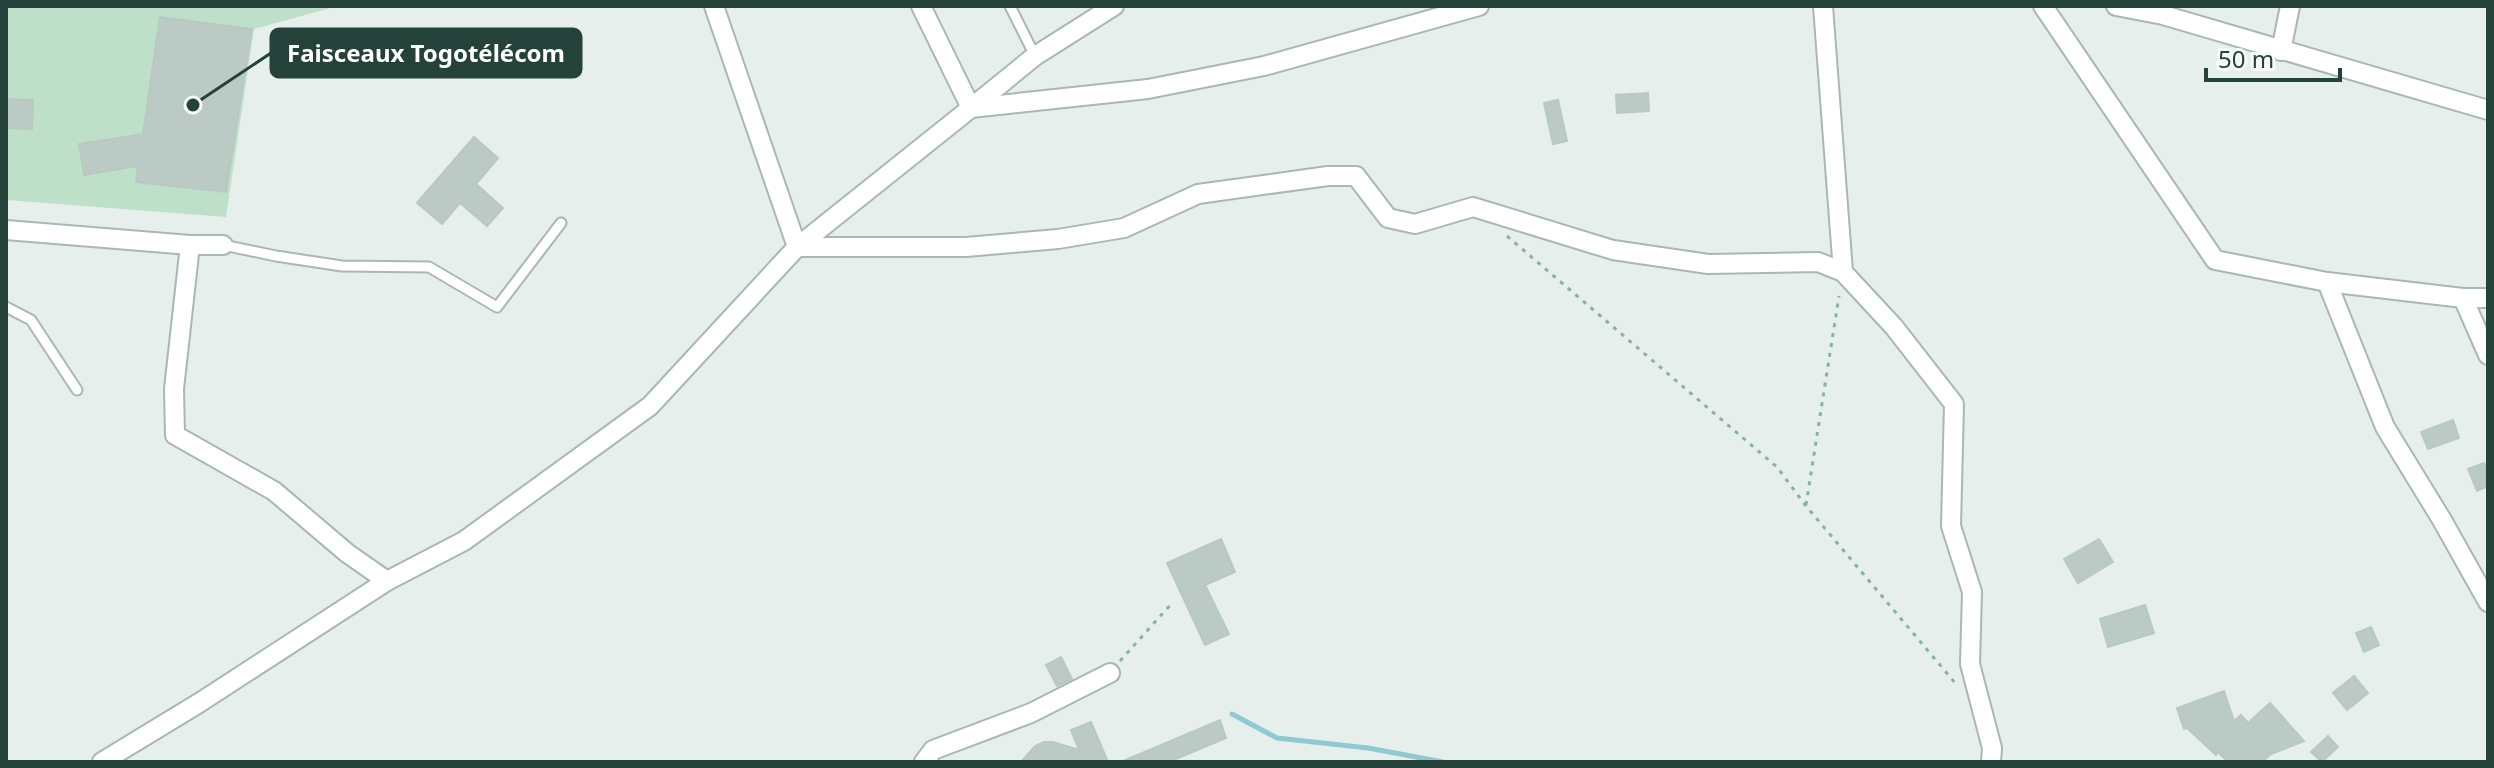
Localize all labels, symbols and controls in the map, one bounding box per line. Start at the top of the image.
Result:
callout: Faisceaux Togotélécom [271,29,581,77]
scale bar [2206,32,2340,82]
text: Faisceaux Togotélécom [287,36,565,69]
text: 50 m [2218,42,2274,75]

